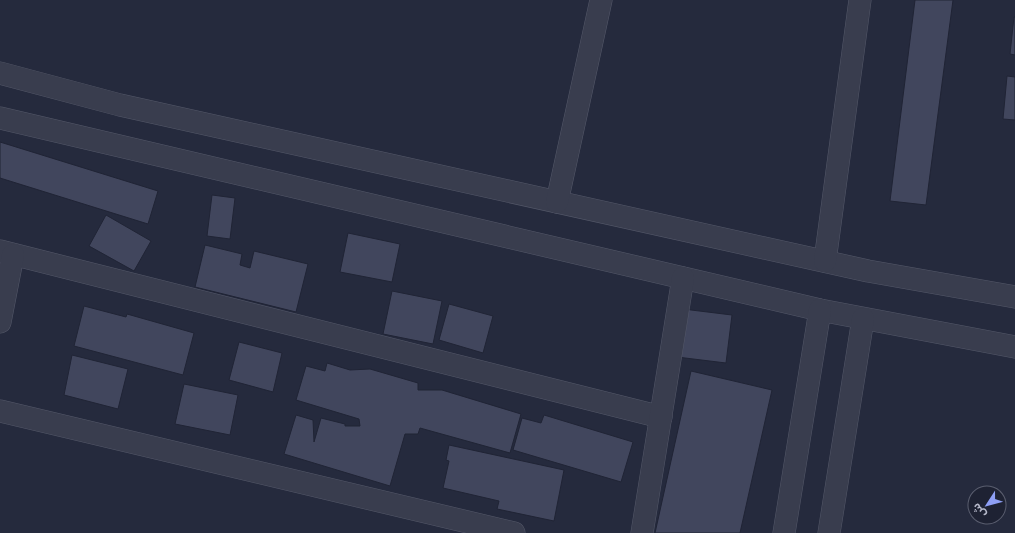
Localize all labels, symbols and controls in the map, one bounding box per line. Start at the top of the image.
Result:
north arrow [967,485,1007,525]
text: ش [969,500,990,521]

